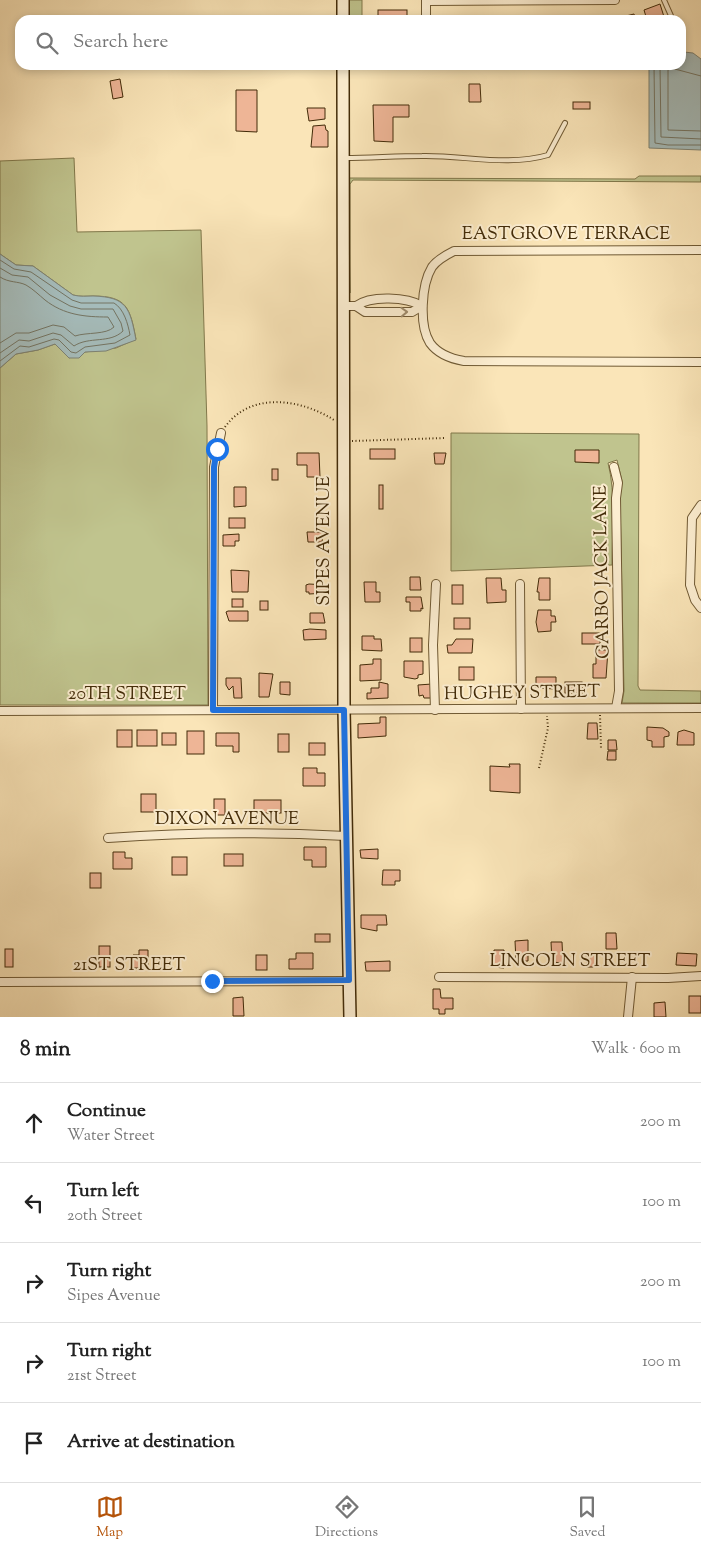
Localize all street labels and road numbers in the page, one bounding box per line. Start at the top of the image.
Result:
street label: EASTGROVE TERRACE [462,222,670,248]
street label: SIPES AVENUE [312,476,338,606]
street label: GARBO JACK LANE [588,485,618,659]
street label: HUGHEY STREET [444,680,601,708]
street label: 20TH STREET [68,682,186,708]
street label: DIXON AVENUE [155,807,299,833]
street label: LINCOLN STREET [490,949,651,975]
street label: 21ST STREET [73,953,186,979]

